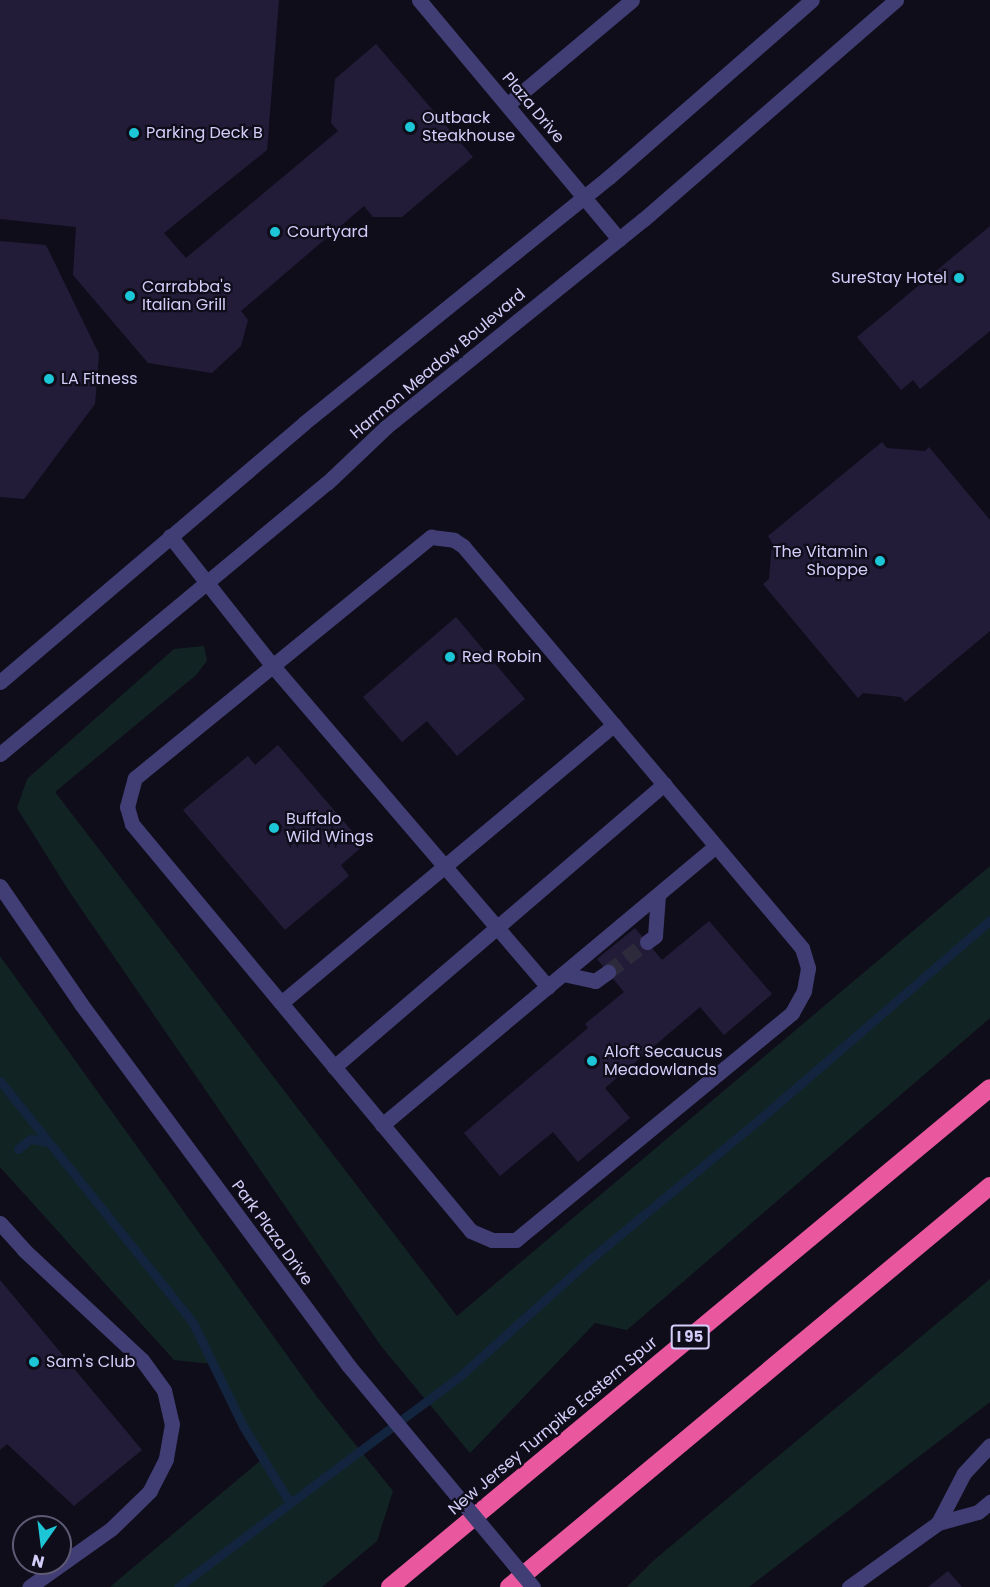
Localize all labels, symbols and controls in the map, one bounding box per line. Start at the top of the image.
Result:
street label: Plaza Drive [498,69,568,147]
place label: Outback Steakhouse [422,108,515,146]
marker: Outback Steakhouse [403,120,417,134]
place label: Parking Deck B [146,123,263,143]
marker: Parking Deck B [127,126,141,140]
place label: Courtyard [287,222,368,242]
marker: Courtyard [268,225,282,239]
place label: SureStay Hotel [831,268,947,288]
marker: SureStay Hotel [952,271,966,285]
place label: Carrabba's Italian Grill [142,277,231,315]
street label: Harmon Meadow Boulevard [347,285,529,443]
marker: Carrabba's Italian Grill [123,289,137,303]
place label: LA Fitness [61,369,138,389]
marker: LA Fitness [42,372,56,386]
place label: The Vitamin Shoppe [773,542,868,580]
marker: The Vitamin Shoppe [873,554,887,568]
place label: Red Robin [462,647,542,667]
marker: Red Robin [443,650,457,664]
place label: Buffalo Wild Wings [286,809,374,847]
marker: Buffalo Wild Wings [267,821,281,835]
place label: Aloft Secaucus Meadowlands [604,1042,723,1080]
marker: Aloft Secaucus Meadowlands [585,1054,599,1068]
street label: Park Plaza Drive [227,1177,317,1289]
road number: I 95 [670,1325,710,1349]
street label: New Jersey Turnpike Eastern Spur [445,1333,661,1519]
place label: Sam's Club [46,1352,135,1372]
marker: Sam's Club [27,1355,41,1369]
north arrow [12,1515,72,1575]
text: N [29,1548,47,1574]

